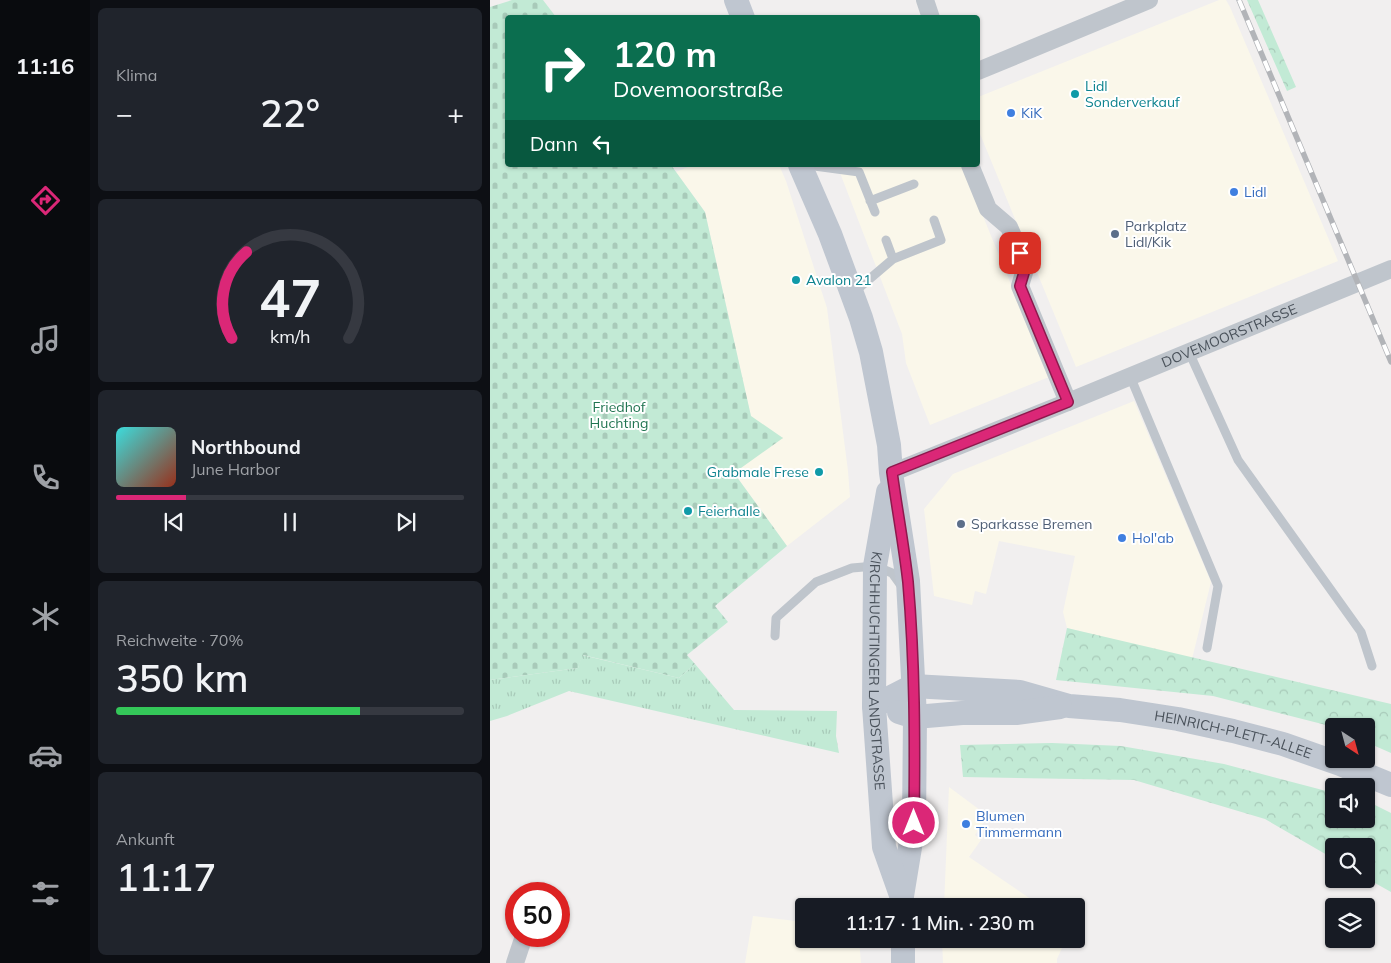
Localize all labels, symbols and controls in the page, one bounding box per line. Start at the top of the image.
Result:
text: 120 m [613,32,717,76]
icon: right [530,35,595,100]
text: 11:16 [16,52,74,80]
text: Klima [116,65,157,85]
text: Dovemoorstraße [613,75,783,103]
place label: Lidl Sonderverkauf [1085,77,1180,111]
marker: Lidl Sonderverkauf [1069,88,1081,100]
text: 22° [260,89,320,137]
text: − [116,96,133,131]
text: + [447,96,464,131]
place label: KiK [1021,104,1043,122]
marker: KiK [1005,107,1017,119]
icon: left [588,130,616,158]
text: Dann [530,132,578,156]
icon: directions [28,183,63,218]
place label: Lidl [1244,183,1267,201]
marker: Lidl [1228,186,1240,198]
place label: Parkplatz Lidl/Kik [1125,217,1187,251]
marker: Parkplatz Lidl/Kik [1109,228,1121,240]
pin [999,232,1041,274]
icon: arrive [1006,239,1034,267]
text: 47 [259,265,321,330]
place label: Avalon 21 [806,271,872,289]
marker: Avalon 21 [790,274,802,286]
street label: DOVEMOORSTRASSE [1159,300,1300,372]
icon: music [28,322,63,357]
text: km/h [270,325,310,347]
park label: Friedhof Huchting [590,398,648,432]
text: Northbound [191,435,301,459]
text: June Harbor [191,459,280,479]
icon: phone [28,460,63,495]
place label: Grabmale Frese [707,463,809,481]
marker: Grabmale Frese [813,466,825,478]
place label: Feierhalle [698,502,760,520]
marker: Feierhalle [682,505,694,517]
icon: previous [160,508,188,536]
icon: pause [276,508,304,536]
icon: next [392,508,420,536]
place label: Sparkasse Bremen [971,515,1093,533]
marker: Sparkasse Bremen [955,518,967,530]
place label: Hol'ab [1132,529,1174,547]
marker: Hol'ab [1116,532,1128,544]
street label: KIRCHHUCHTINGER LANDSTRASSE [865,550,889,791]
icon: climate [28,599,63,634]
text: Reichweite · 70% [116,630,243,650]
text: 350 km [116,654,249,702]
street label: HEINRICH-PLETT-ALLEE [1153,706,1314,762]
north arrow [1325,718,1375,768]
map controls [1325,718,1375,948]
icon: car [28,738,63,773]
button: sound [1325,778,1375,828]
position arrow [887,796,939,848]
place label: Blumen Timmermann [976,807,1062,841]
marker: Blumen Timmermann [960,818,972,830]
text: Ankunft [116,829,175,849]
button: search [1325,838,1375,888]
text: 11:17 [116,853,216,901]
icon: filters [28,876,63,911]
speed limit sign: 50 [505,882,570,947]
button: layers [1325,898,1375,948]
text: 11:17 · 1 Min. · 230 m [845,911,1035,935]

